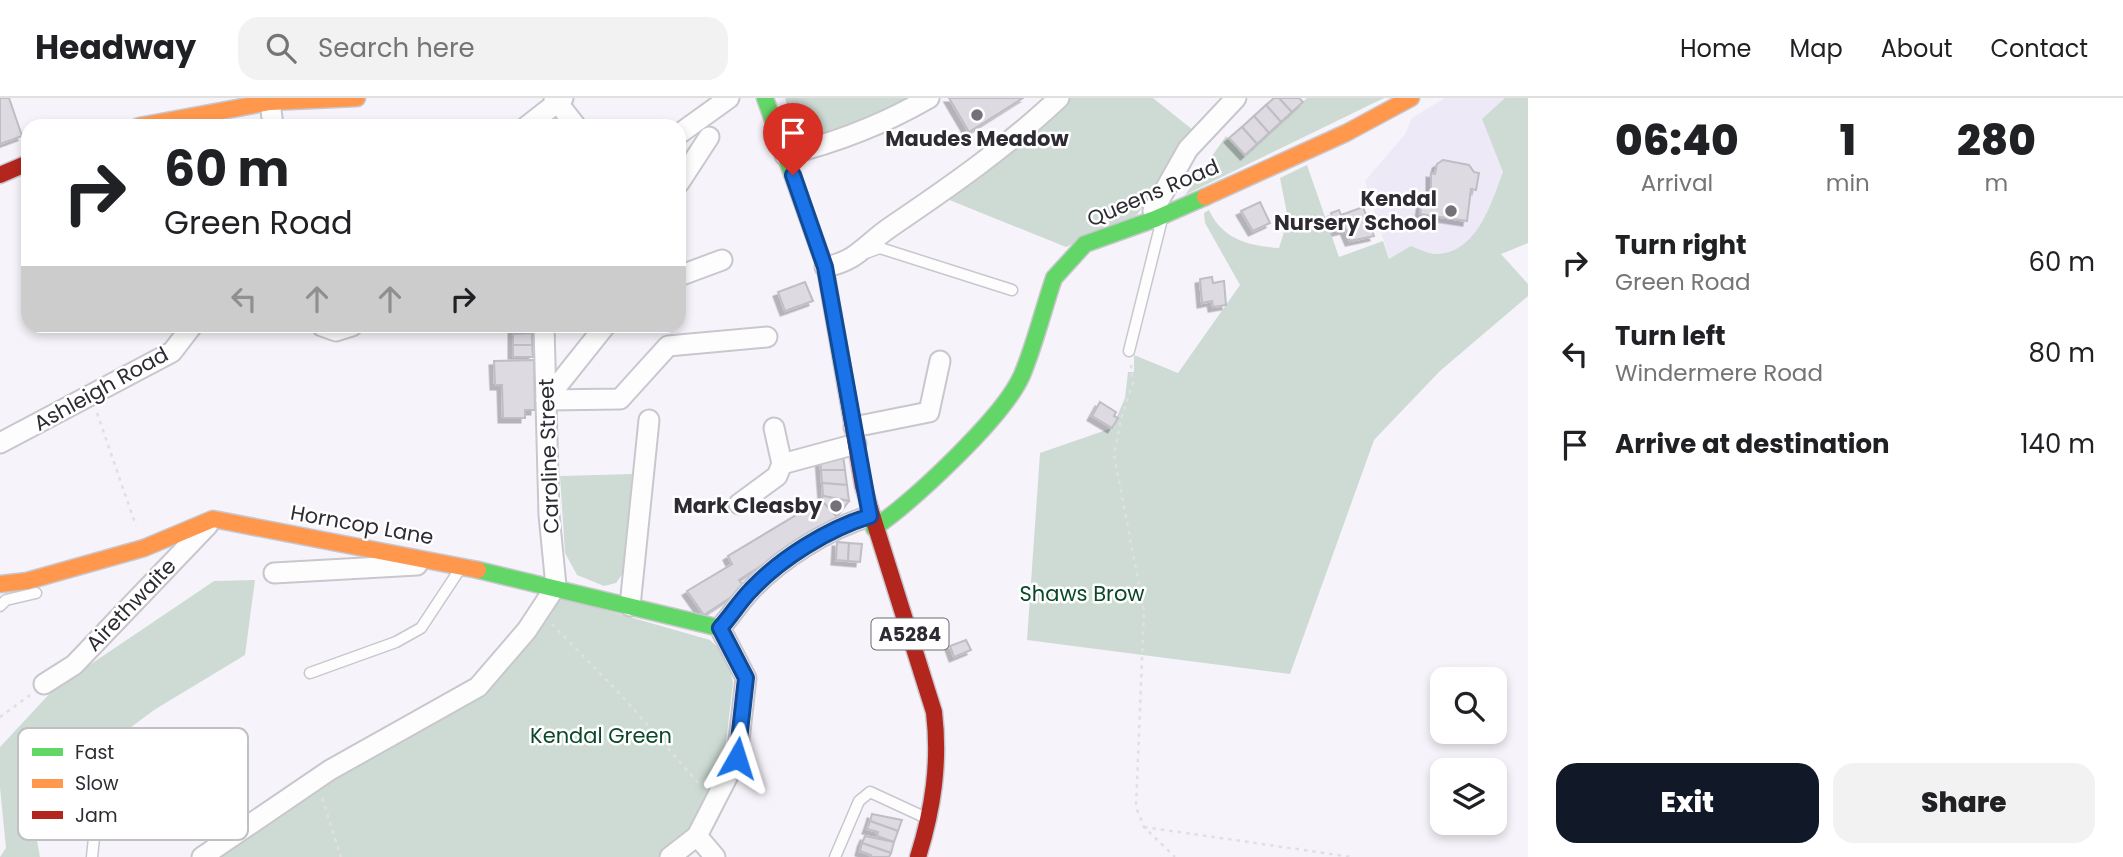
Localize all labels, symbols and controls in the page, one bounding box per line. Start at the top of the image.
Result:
search box [238,17,728,80]
text: Headway [35,24,196,71]
icon: search [262,29,300,67]
text: Search here [318,30,475,66]
text: Home [1680,32,1752,65]
text: Map [1790,32,1843,65]
text: About [1881,32,1952,65]
text: Contact [1990,32,2088,65]
pin [763,103,823,175]
marker: Maudes Meadow [969,107,985,123]
text: 06:40 [1615,111,1739,170]
text: 1 [1840,111,1856,170]
text: 280 [1957,111,2036,170]
icon: arrive [774,114,812,152]
place label: Maudes Meadow [885,124,1069,153]
text: 60 m [164,135,289,203]
icon: right [49,147,140,238]
street label: Queens Road [1082,152,1223,233]
text: Arrival [1641,167,1713,199]
text: min [1826,167,1870,199]
text: m [1985,167,2008,199]
place label: Kendal Nursery School [1274,184,1437,237]
text: Green Road [164,200,353,245]
marker: Kendal Nursery School [1443,203,1459,219]
text: Turn right [1615,227,1747,263]
icon: right [1556,244,1594,282]
text: 60 m [2028,244,2095,280]
text: Green Road [1615,266,1751,298]
icon: left [225,280,263,318]
icon: ahead [298,280,336,318]
icon: ahead [371,280,409,318]
icon: right [444,280,482,318]
text: Turn left [1615,318,1726,354]
icon: left [1556,335,1594,373]
text: 80 m [2029,335,2095,371]
street label: Ashleigh Road [28,340,173,438]
text: Windermere Road [1615,357,1823,389]
street label: Caroline Street [531,378,566,534]
icon: arrive [1556,426,1594,464]
text: Arrive at destination [1615,426,1890,462]
text: 140 m [2020,426,2095,462]
place label: Mark Cleasby [673,491,823,520]
street label: Horncop Lane [288,498,436,551]
marker: Mark Cleasby [828,498,844,514]
street label: Airethwaite [79,552,182,657]
park label: Shaws Brow [1019,579,1145,608]
road number: A5284 [872,618,948,650]
map controls [1430,667,1507,835]
button: search [1430,667,1507,744]
park label: Kendal Green [530,721,672,750]
position arrow [700,721,774,795]
legend [18,728,248,840]
text: Fast [75,739,114,766]
button: layers [1430,758,1507,835]
button: Exit [1556,763,1819,843]
button: Share [1833,763,2095,843]
text: Slow [75,770,119,797]
text: Jam [75,802,117,829]

